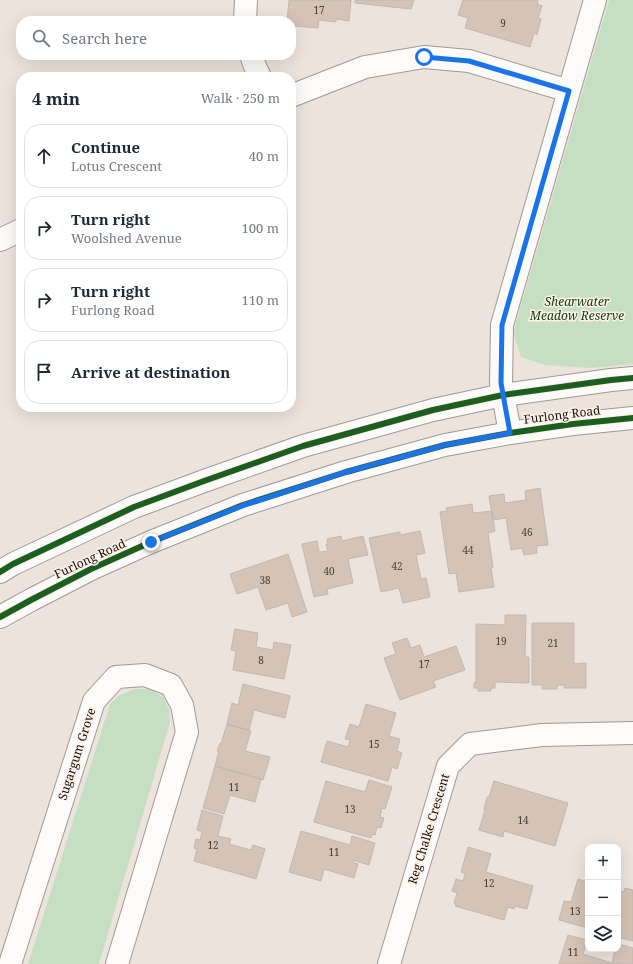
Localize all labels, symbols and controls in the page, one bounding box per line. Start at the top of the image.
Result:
house number: 17 [313,3,325,17]
search box [16,16,296,60]
house number: 9 [500,16,506,30]
icon: search [30,27,52,49]
text: Search here [62,28,147,48]
route start [415,48,433,66]
text: 4 min [32,87,80,110]
text: Walk · 250 m [201,89,280,107]
text: Continue [71,137,140,157]
icon: ahead [33,145,55,167]
text: 40 m [249,147,279,165]
text: Lotus Crescent [71,157,162,175]
text: Turn right [71,209,150,229]
icon: right [33,217,55,239]
text: 100 m [242,219,279,237]
text: Woolshed Avenue [71,229,182,247]
text: Turn right [71,281,150,301]
icon: right [33,289,55,311]
text: 110 m [242,291,279,309]
park label: Shearwater Meadow Reserve [529,293,624,324]
text: Furlong Road [71,301,155,319]
icon: arrive [33,361,55,383]
text: Arrive at destination [71,362,230,382]
street label: Furlong Road [523,401,602,428]
house number: 46 [521,525,533,539]
route end [142,533,160,551]
street label: Furlong Road [51,534,129,583]
house number: 44 [462,543,474,557]
house number: 42 [391,559,403,573]
house number: 40 [323,564,335,578]
house number: 38 [259,573,271,587]
house number: 19 [495,634,507,648]
house number: 21 [547,636,559,650]
house number: 8 [258,653,264,667]
house number: 17 [418,657,430,671]
street label: Sugargum Grove [54,706,99,802]
house number: 15 [368,737,380,751]
street label: Reg Chalke Crescent [404,771,453,886]
house number: 11 [228,780,240,794]
house number: 13 [344,802,356,816]
house number: 14 [517,813,529,827]
house number: 12 [207,838,219,852]
map controls [585,844,621,952]
button: + [585,844,621,880]
house number: 11 [328,845,340,859]
house number: 12 [483,876,495,890]
button: − [585,880,621,916]
house number: 13 [569,904,581,918]
button: layers [585,916,621,952]
house number: 11 [567,945,579,959]

